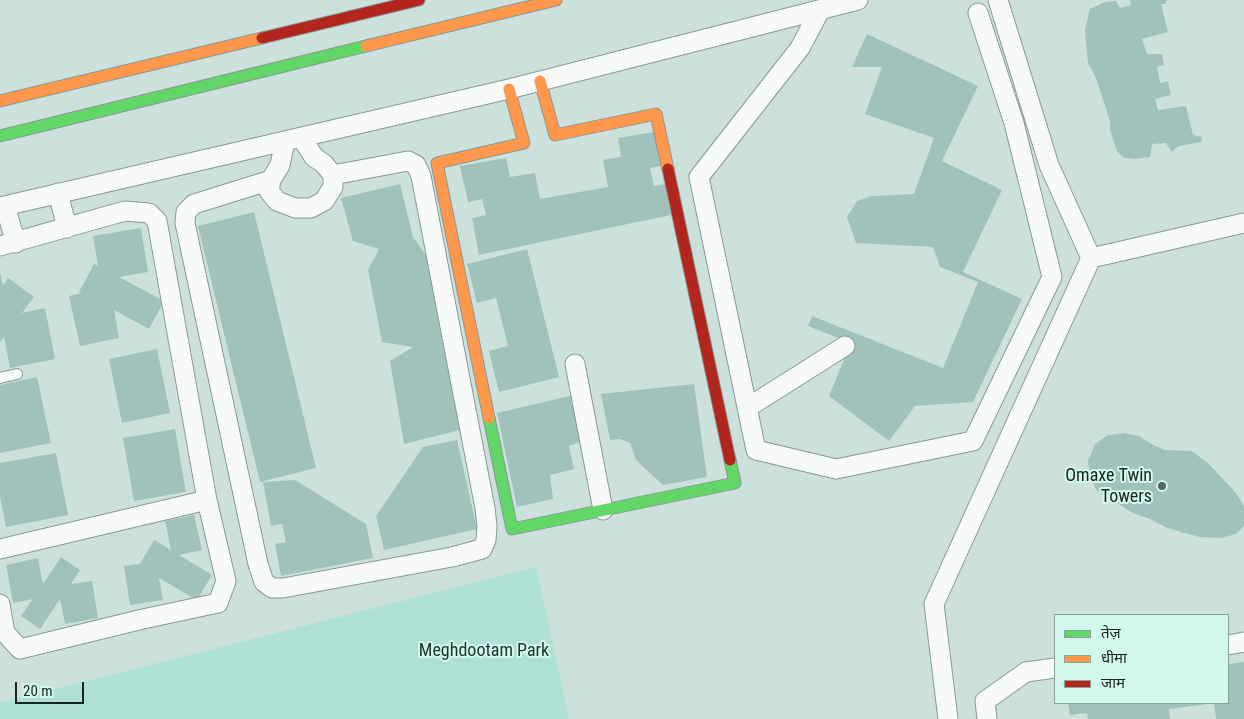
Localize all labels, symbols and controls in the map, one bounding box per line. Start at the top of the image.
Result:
place label: Omaxe Twin Towers [1065,465,1152,508]
marker: Omaxe Twin Towers [1156,480,1168,492]
legend [1054,614,1229,704]
text: तेज़ [1101,624,1121,642]
park label: Meghdootam Park [419,640,549,662]
text: धीमा [1101,649,1127,667]
scale bar [18,672,86,704]
text: जाम [1101,674,1125,692]
text: 20 m [23,682,53,700]

